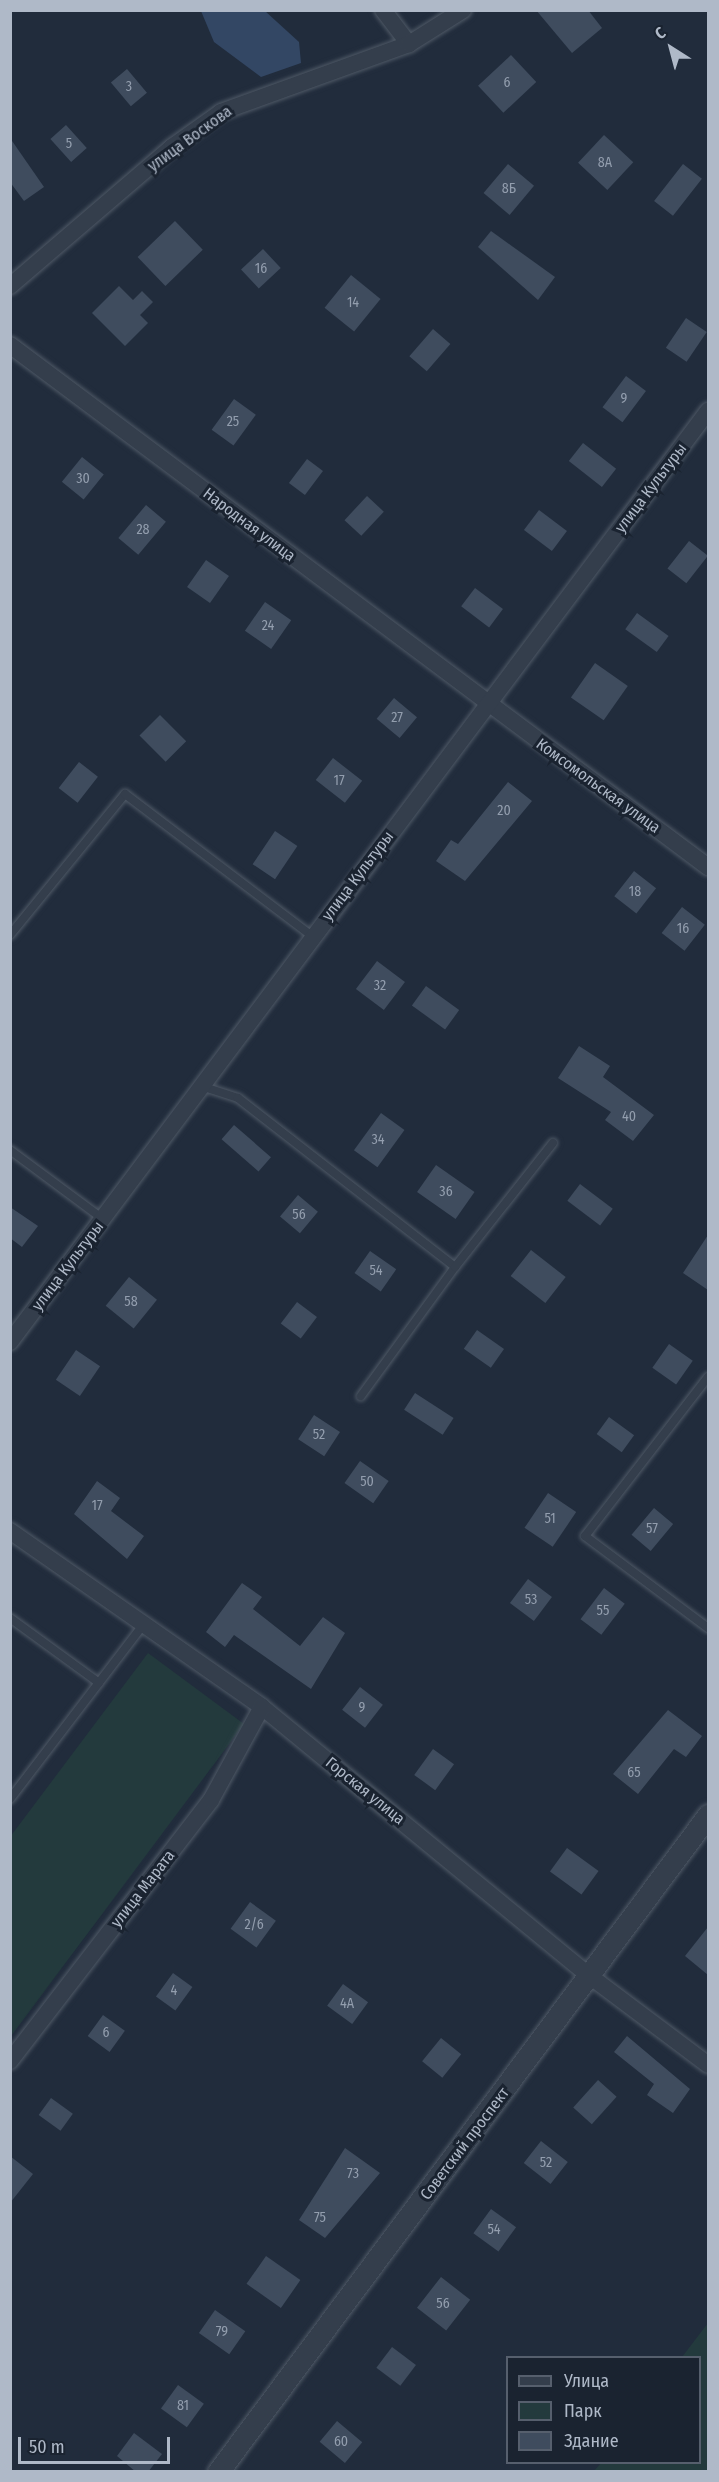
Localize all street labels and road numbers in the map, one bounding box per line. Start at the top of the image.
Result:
street label: улица Воскова [144,102,236,176]
street label: улица Культуры [611,439,691,537]
street label: Народная улица [199,484,299,566]
street label: Комсомольская улица [532,735,664,837]
street label: улица Культуры [318,827,398,925]
street label: улица Культуры [28,1217,108,1315]
street label: Горская улица [321,1753,409,1829]
street label: улица Марата [107,1847,179,1931]
street label: Советский проспект [416,2084,514,2204]

